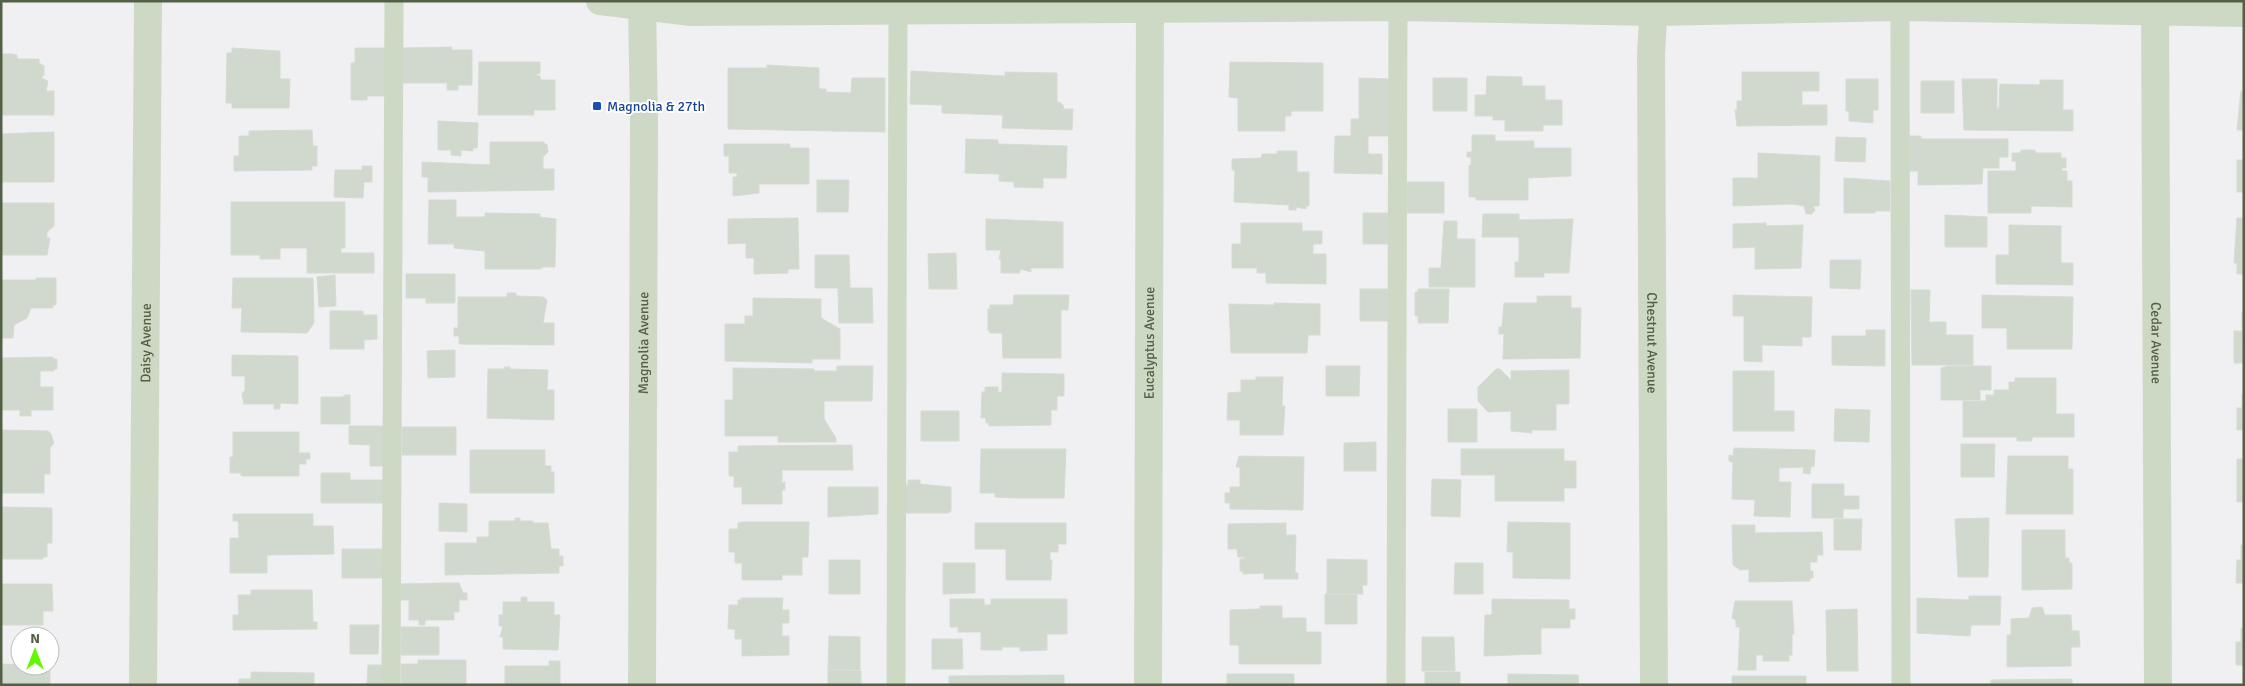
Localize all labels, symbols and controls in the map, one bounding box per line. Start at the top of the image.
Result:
place label: Magnolia & 27th [607,98,705,115]
marker: Magnolia & 27th [591,100,603,112]
street label: Eucalyptus Avenue [1141,287,1158,399]
street label: Magnolia Avenue [635,292,652,394]
street label: Chestnut Avenue [1643,292,1661,394]
street label: Cedar Avenue [2147,302,2165,384]
street label: Daisy Avenue [137,303,155,383]
north arrow [10,626,60,676]
text: N [30,630,40,647]

